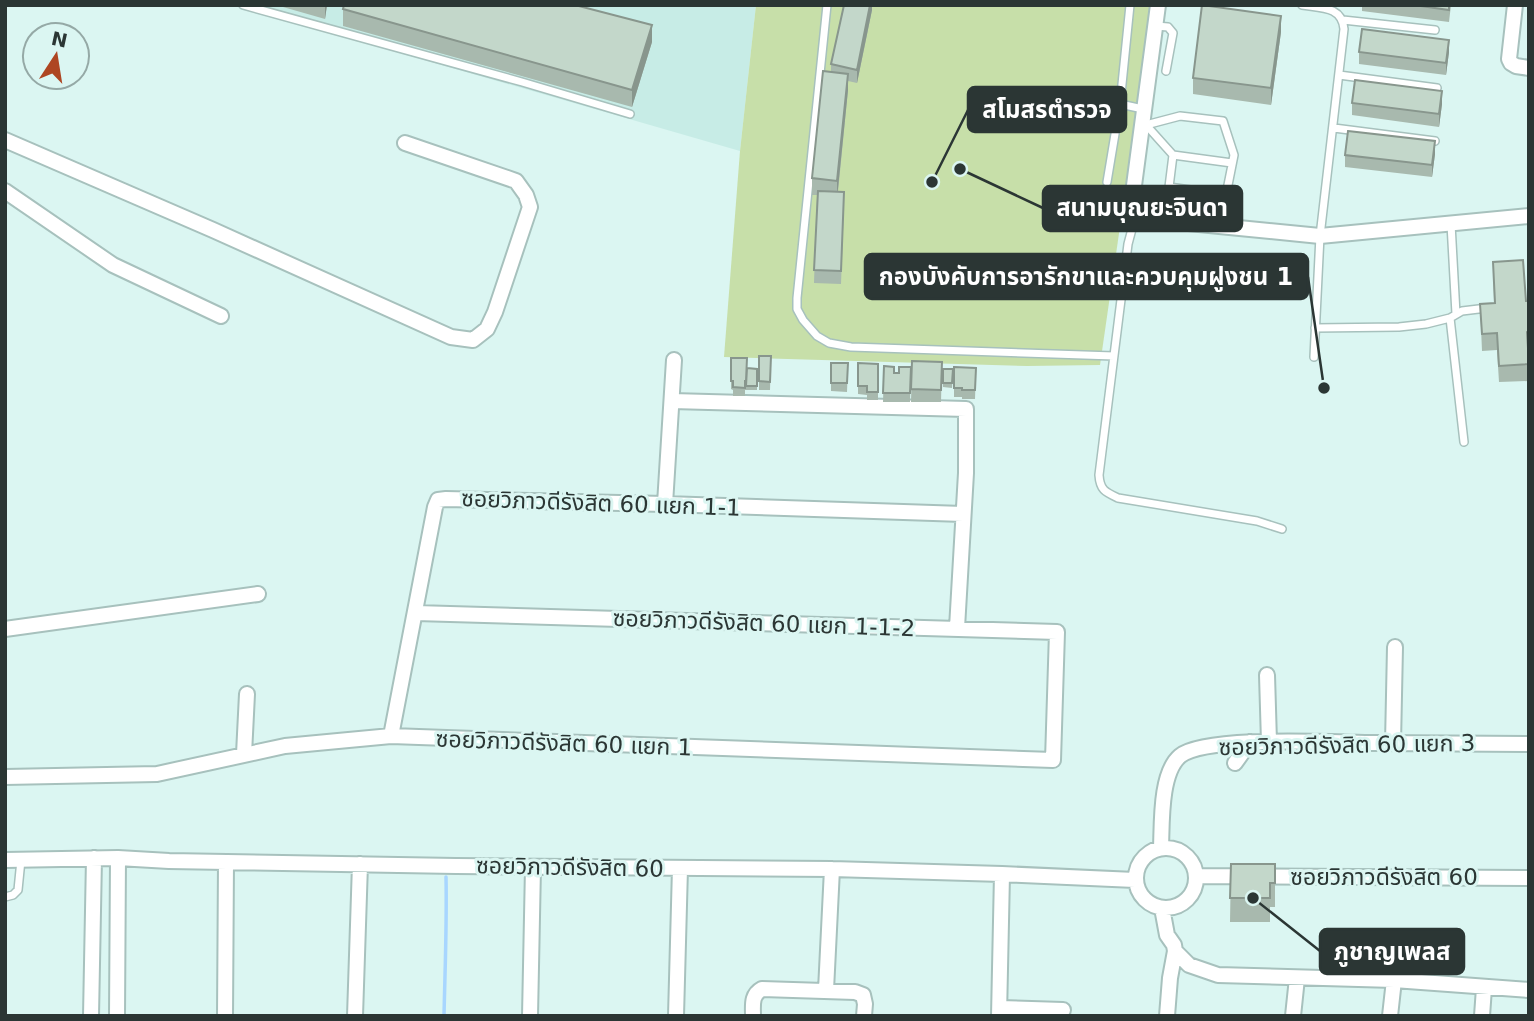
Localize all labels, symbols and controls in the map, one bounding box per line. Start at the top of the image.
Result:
north arrow [21,21,91,91]
text: N [49,27,70,52]
callout: สโมสรตำรวจ [968,87,1126,132]
text: สโมสรตำรวจ [982,96,1112,124]
callout: สนามบุณยะจินดา [1043,186,1242,231]
text: สนามบุณยะจินดา [1056,194,1228,223]
callout: กองบังคับการอารักขาและควบคุมฝูงชน 1 [865,254,1308,299]
text: กองบังคับการอารักขาและควบคุมฝูงชน 1 [879,263,1293,292]
street label: ซอยวิภาวดีรังสิต 60 แยก 1-1 [461,485,741,521]
street label: ซอยวิภาวดีรังสิต 60 แยก 1-1-2 [612,605,916,641]
street label: ซอยวิภาวดีรังสิต 60 แยก 1 [435,726,693,760]
street label: ซอยวิภาวดีรังสิต 60 แยก 3 [1218,730,1476,760]
street label: ซอยวิภาวดีรังสิต 60 [476,852,664,882]
street label: ซอยวิภาวดีรังสิต 60 [1290,864,1478,890]
callout: ภูชาญเพลส [1320,929,1464,974]
text: ภูชาญเพลส [1334,938,1450,967]

